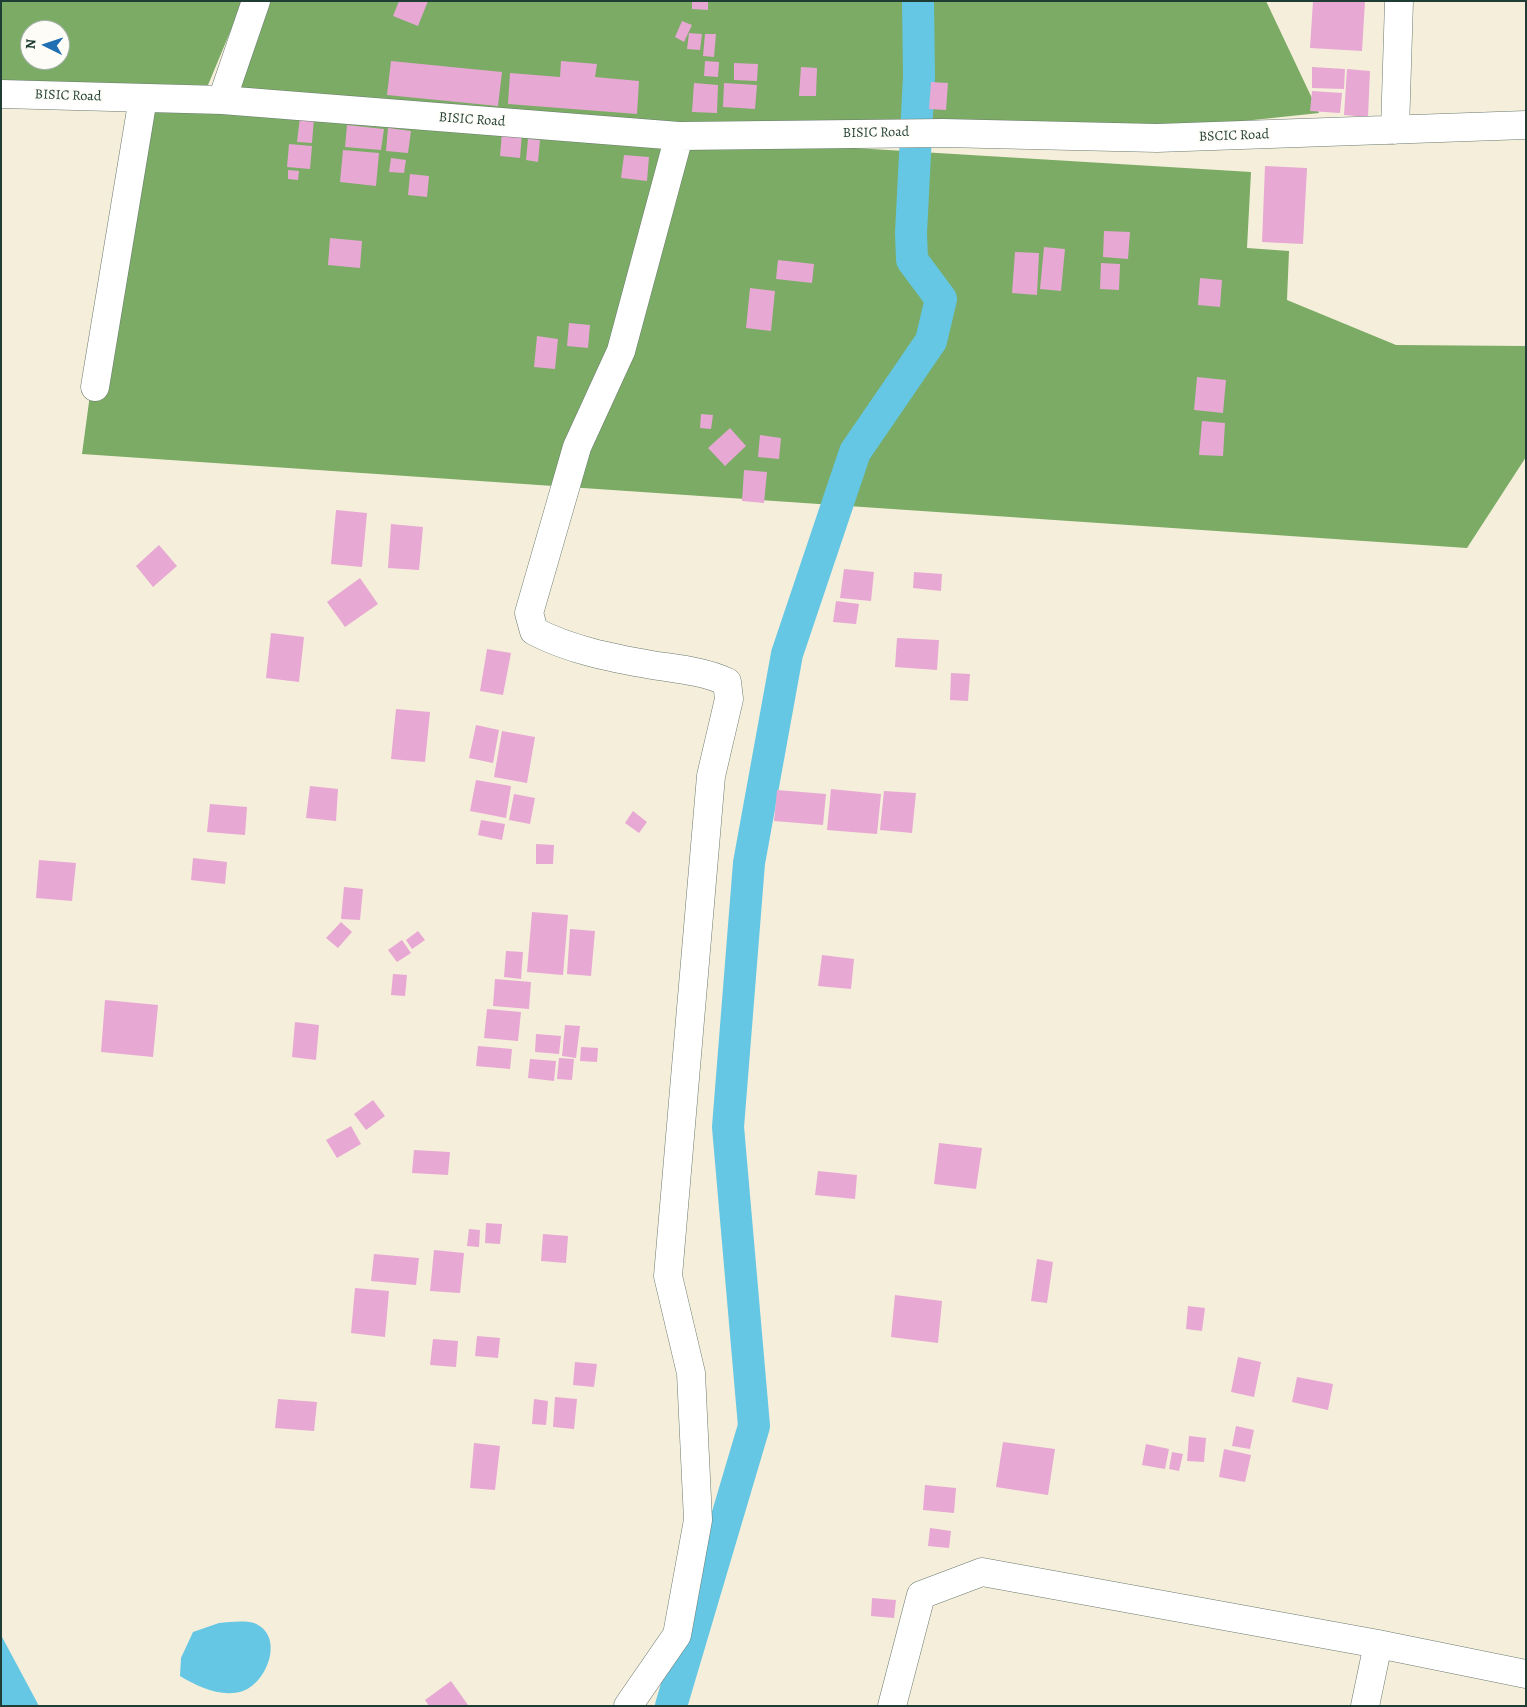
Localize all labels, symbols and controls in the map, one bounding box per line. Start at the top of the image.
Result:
north arrow [20,20,70,70]
text: N [21,38,40,50]
street label: BISIC Road [34,86,102,106]
street label: BISIC Road [438,109,506,131]
street label: BISIC Road [843,124,909,142]
street label: BSCIC Road [1199,126,1269,146]

